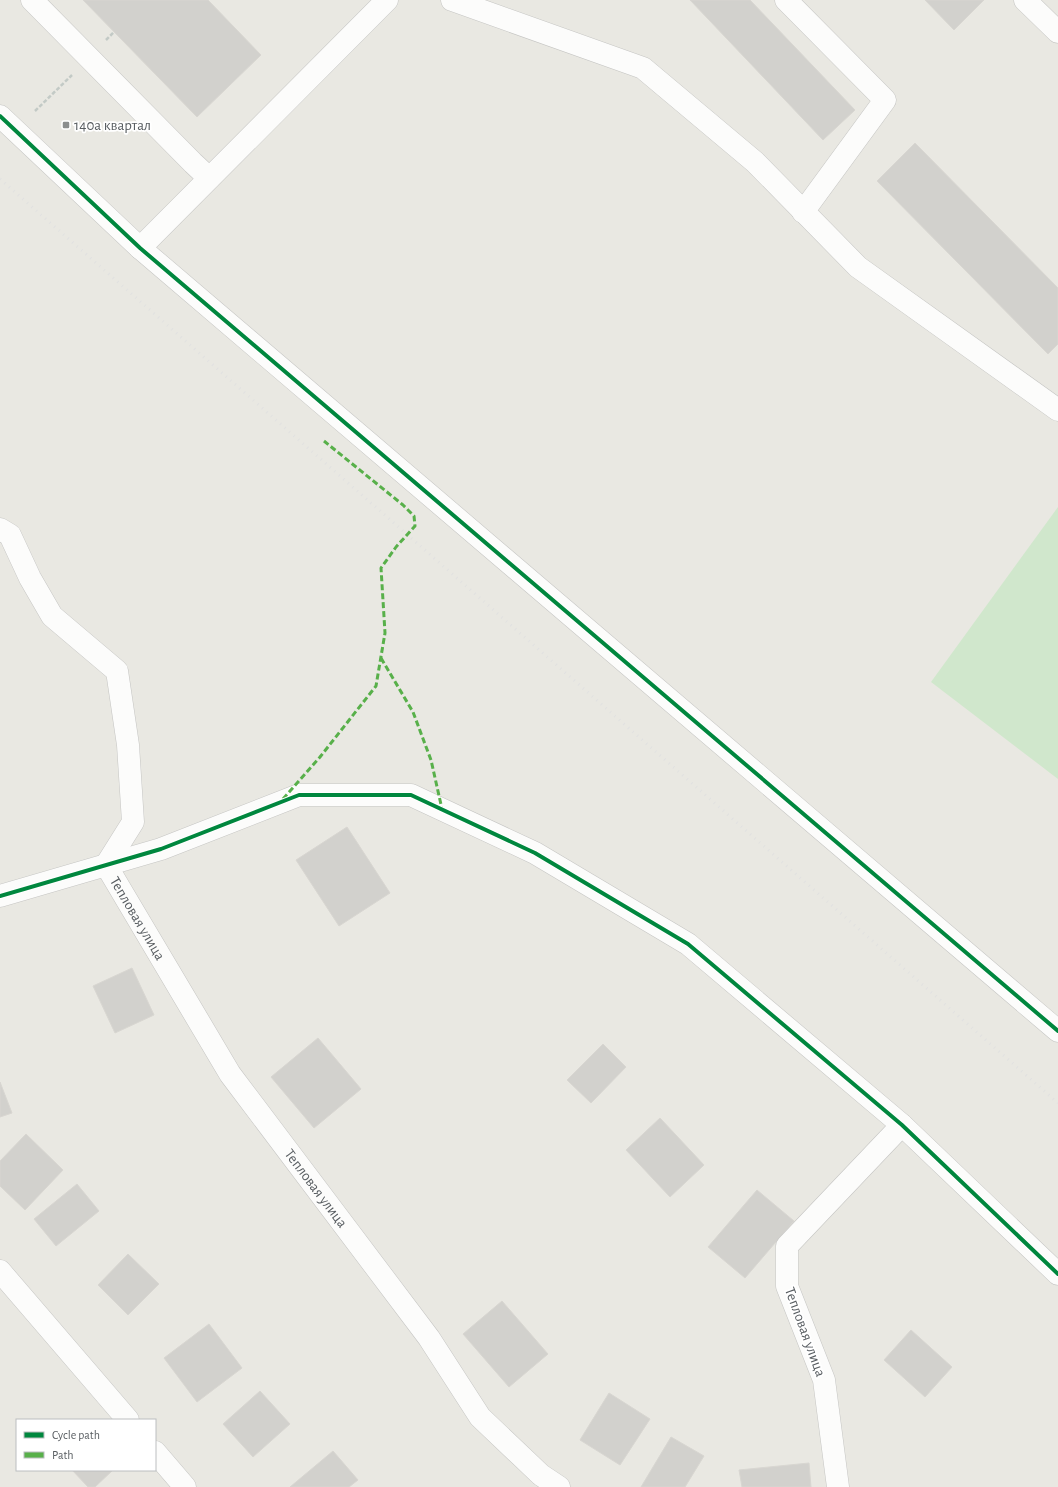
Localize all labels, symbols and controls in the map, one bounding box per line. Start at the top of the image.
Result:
place label: 140а квартал [74,118,151,133]
marker: 140а квартал [61,120,71,130]
street label: Тепловая улица [107,874,168,963]
street label: Тепловая улица [282,1146,350,1230]
street label: Тепловая улица [782,1285,828,1379]
legend [16,1419,156,1471]
text: Cycle path [52,1429,100,1442]
text: Path [52,1449,74,1461]

